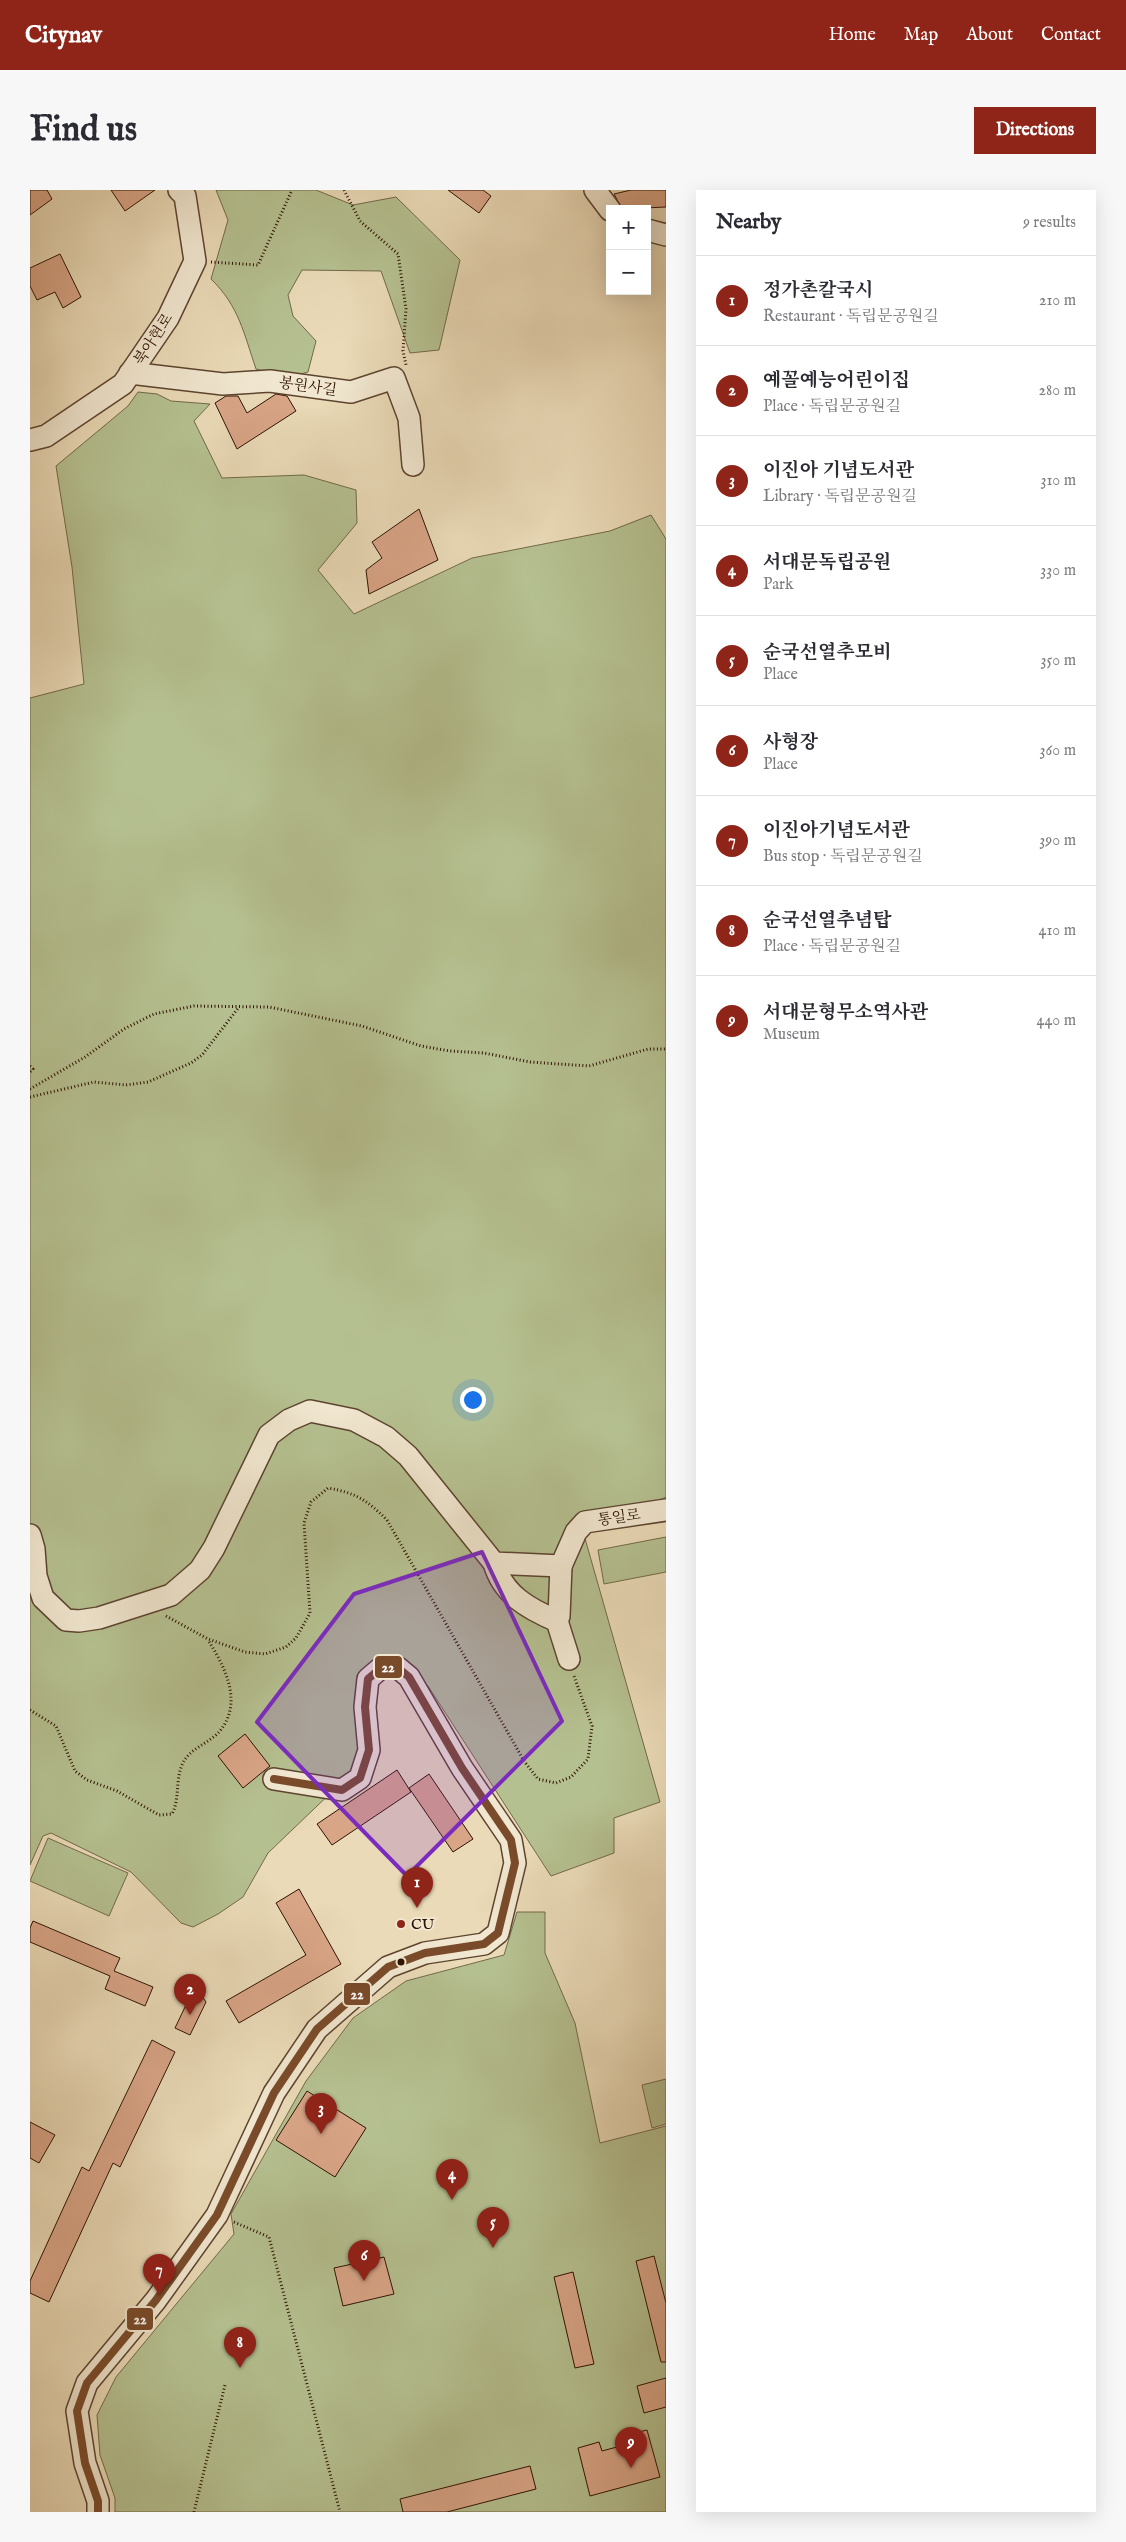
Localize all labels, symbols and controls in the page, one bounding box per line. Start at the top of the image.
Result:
text: Citynav [25,20,102,51]
text: Home [829,24,876,47]
text: Map [904,24,938,47]
text: About [966,24,1013,47]
text: Contact [1041,24,1101,47]
button: Directions [974,107,1096,154]
text: Find us [30,108,137,153]
map controls [606,205,651,295]
button: + [606,205,651,250]
text: Nearby [716,209,781,236]
text: 9 results [1023,213,1076,233]
button: − [606,250,651,295]
text: 정가촌칼국시 [763,279,873,303]
text: 1 [729,291,735,311]
text: 210 m [1039,291,1076,311]
text: Restaurant · 독립문공원길 [763,307,939,327]
street label: 북아현로 [130,309,177,369]
text: 예꼴예능어린이집 [763,369,910,393]
street label: 봉원사길 [278,373,338,400]
text: 2 [728,381,736,401]
text: 280 m [1039,381,1076,401]
text: Place · 독립문공원길 [763,397,901,417]
text: 이진아 기념도서관 [763,459,914,483]
text: 3 [729,471,735,491]
text: 310 m [1040,471,1076,491]
text: Library · 독립문공원길 [763,487,917,507]
text: 서대문독립공원 [763,551,891,575]
text: 4 [728,561,736,581]
text: 330 m [1040,561,1076,581]
text: Park [763,575,793,595]
text: 순국선열추모비 [763,641,891,665]
text: 5 [729,651,735,671]
text: 350 m [1041,651,1076,671]
text: Place [763,665,798,685]
text: 사형장 [763,731,818,755]
text: 6 [729,741,735,761]
text: 360 m [1040,741,1076,761]
text: Place [763,755,798,775]
text: 이진아기념도서관 [763,819,910,843]
text: 7 [728,831,736,851]
text: 390 m [1039,831,1076,851]
text: Bus stop · 독립문공원길 [763,847,923,867]
text: 순국선열추념탑 [763,909,891,933]
text: 8 [729,921,735,941]
text: 410 m [1039,921,1076,941]
text: Place · 독립문공원길 [763,937,901,957]
text: 서대문형무소역사관 [763,1001,928,1025]
text: 9 [729,1011,735,1031]
text: 440 m [1037,1011,1076,1031]
text: Museum [763,1025,820,1045]
your location [460,1387,486,1413]
street label: 통일로 [596,1505,642,1530]
line badge: 22 [374,1655,403,1679]
text: 22 [381,1659,395,1677]
pin: 1 [401,1867,433,1908]
place label: CU [411,1915,435,1934]
marker: CU [395,1918,407,1930]
unlabelled marker [396,1957,406,1967]
pin: 2 [174,1974,206,2015]
line badge: 22 [343,1982,371,2006]
text: 22 [350,1986,364,2004]
pin: 3 [305,2093,337,2134]
pin: 4 [436,2159,468,2200]
pin: 5 [477,2207,509,2248]
pin: 6 [348,2240,380,2281]
pin: 7 [143,2254,175,2295]
line badge: 22 [126,2307,154,2331]
text: 22 [133,2311,147,2329]
pin: 8 [224,2327,256,2368]
pin: 9 [615,2427,647,2468]

